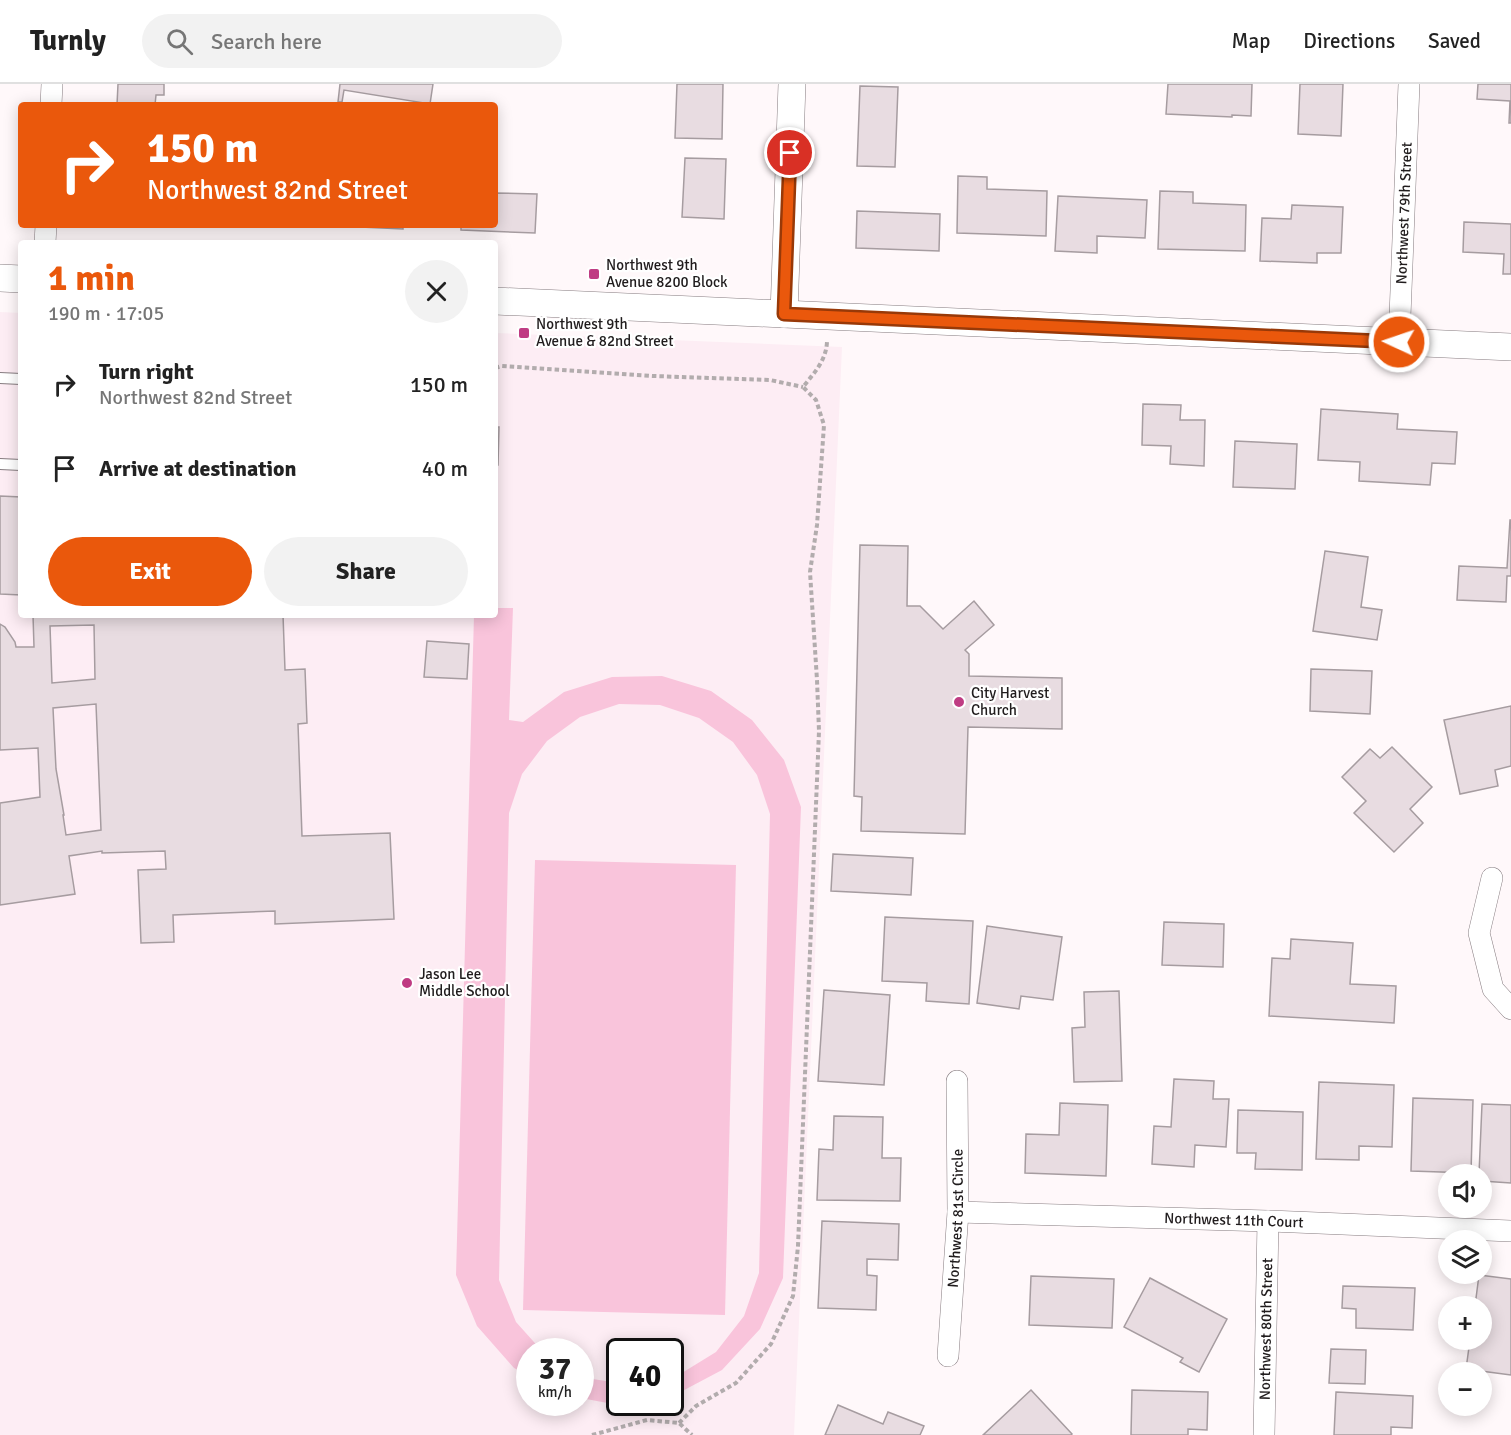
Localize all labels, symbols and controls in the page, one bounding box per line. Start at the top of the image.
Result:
search box [142,14,562,68]
text: Turnly [30,24,106,58]
icon: search [163,25,196,58]
text: Search here [211,28,322,55]
text: Map [1232,28,1270,54]
text: Directions [1303,28,1395,54]
text: Saved [1428,28,1481,54]
text: 150 m [147,123,258,174]
icon: right [48,126,126,204]
pin [764,127,815,178]
icon: arrive [773,136,806,169]
street label: Northwest 79th Street [1392,142,1416,285]
text: Northwest 82nd Street [147,174,408,207]
text: 1 min [48,256,135,301]
place label: Northwest 9th Avenue 8200 Block [606,256,728,291]
button: close [405,260,468,323]
marker: Northwest 9th Avenue 8200 Block [587,267,601,281]
text: 190 m · 17:05 [48,301,164,326]
position arrow [1367,310,1431,374]
place label: Northwest 9th Avenue & 82nd Street [536,315,674,350]
marker: Northwest 9th Avenue & 82nd Street [517,326,531,340]
text: Turn right [99,358,194,385]
icon: right [48,368,81,401]
text: 150 m [410,371,468,398]
text: Northwest 82nd Street [99,385,292,410]
icon: arrive [48,452,81,485]
text: Arrive at destination [99,455,296,482]
text: 40 m [422,455,468,482]
button: Exit [48,537,252,606]
button: Share [264,537,468,606]
place label: City Harvest Church [971,684,1049,719]
marker: City Harvest Church [952,695,966,709]
place label: Jason Lee Middle School [419,965,510,1000]
marker: Jason Lee Middle School [400,976,414,990]
street label: Northwest 81st Circle [944,1149,967,1288]
map controls [1438,1164,1492,1416]
button: sound [1438,1164,1492,1218]
street label: Northwest 11th Court [1164,1209,1304,1231]
button: layers [1438,1230,1492,1284]
street label: Northwest 80th Street [1256,1258,1276,1400]
button: + [1438,1296,1492,1350]
speed limit sign: 40 [606,1338,684,1416]
text: 37 [539,1351,571,1388]
button: − [1438,1362,1492,1416]
text: km/h [538,1383,572,1401]

